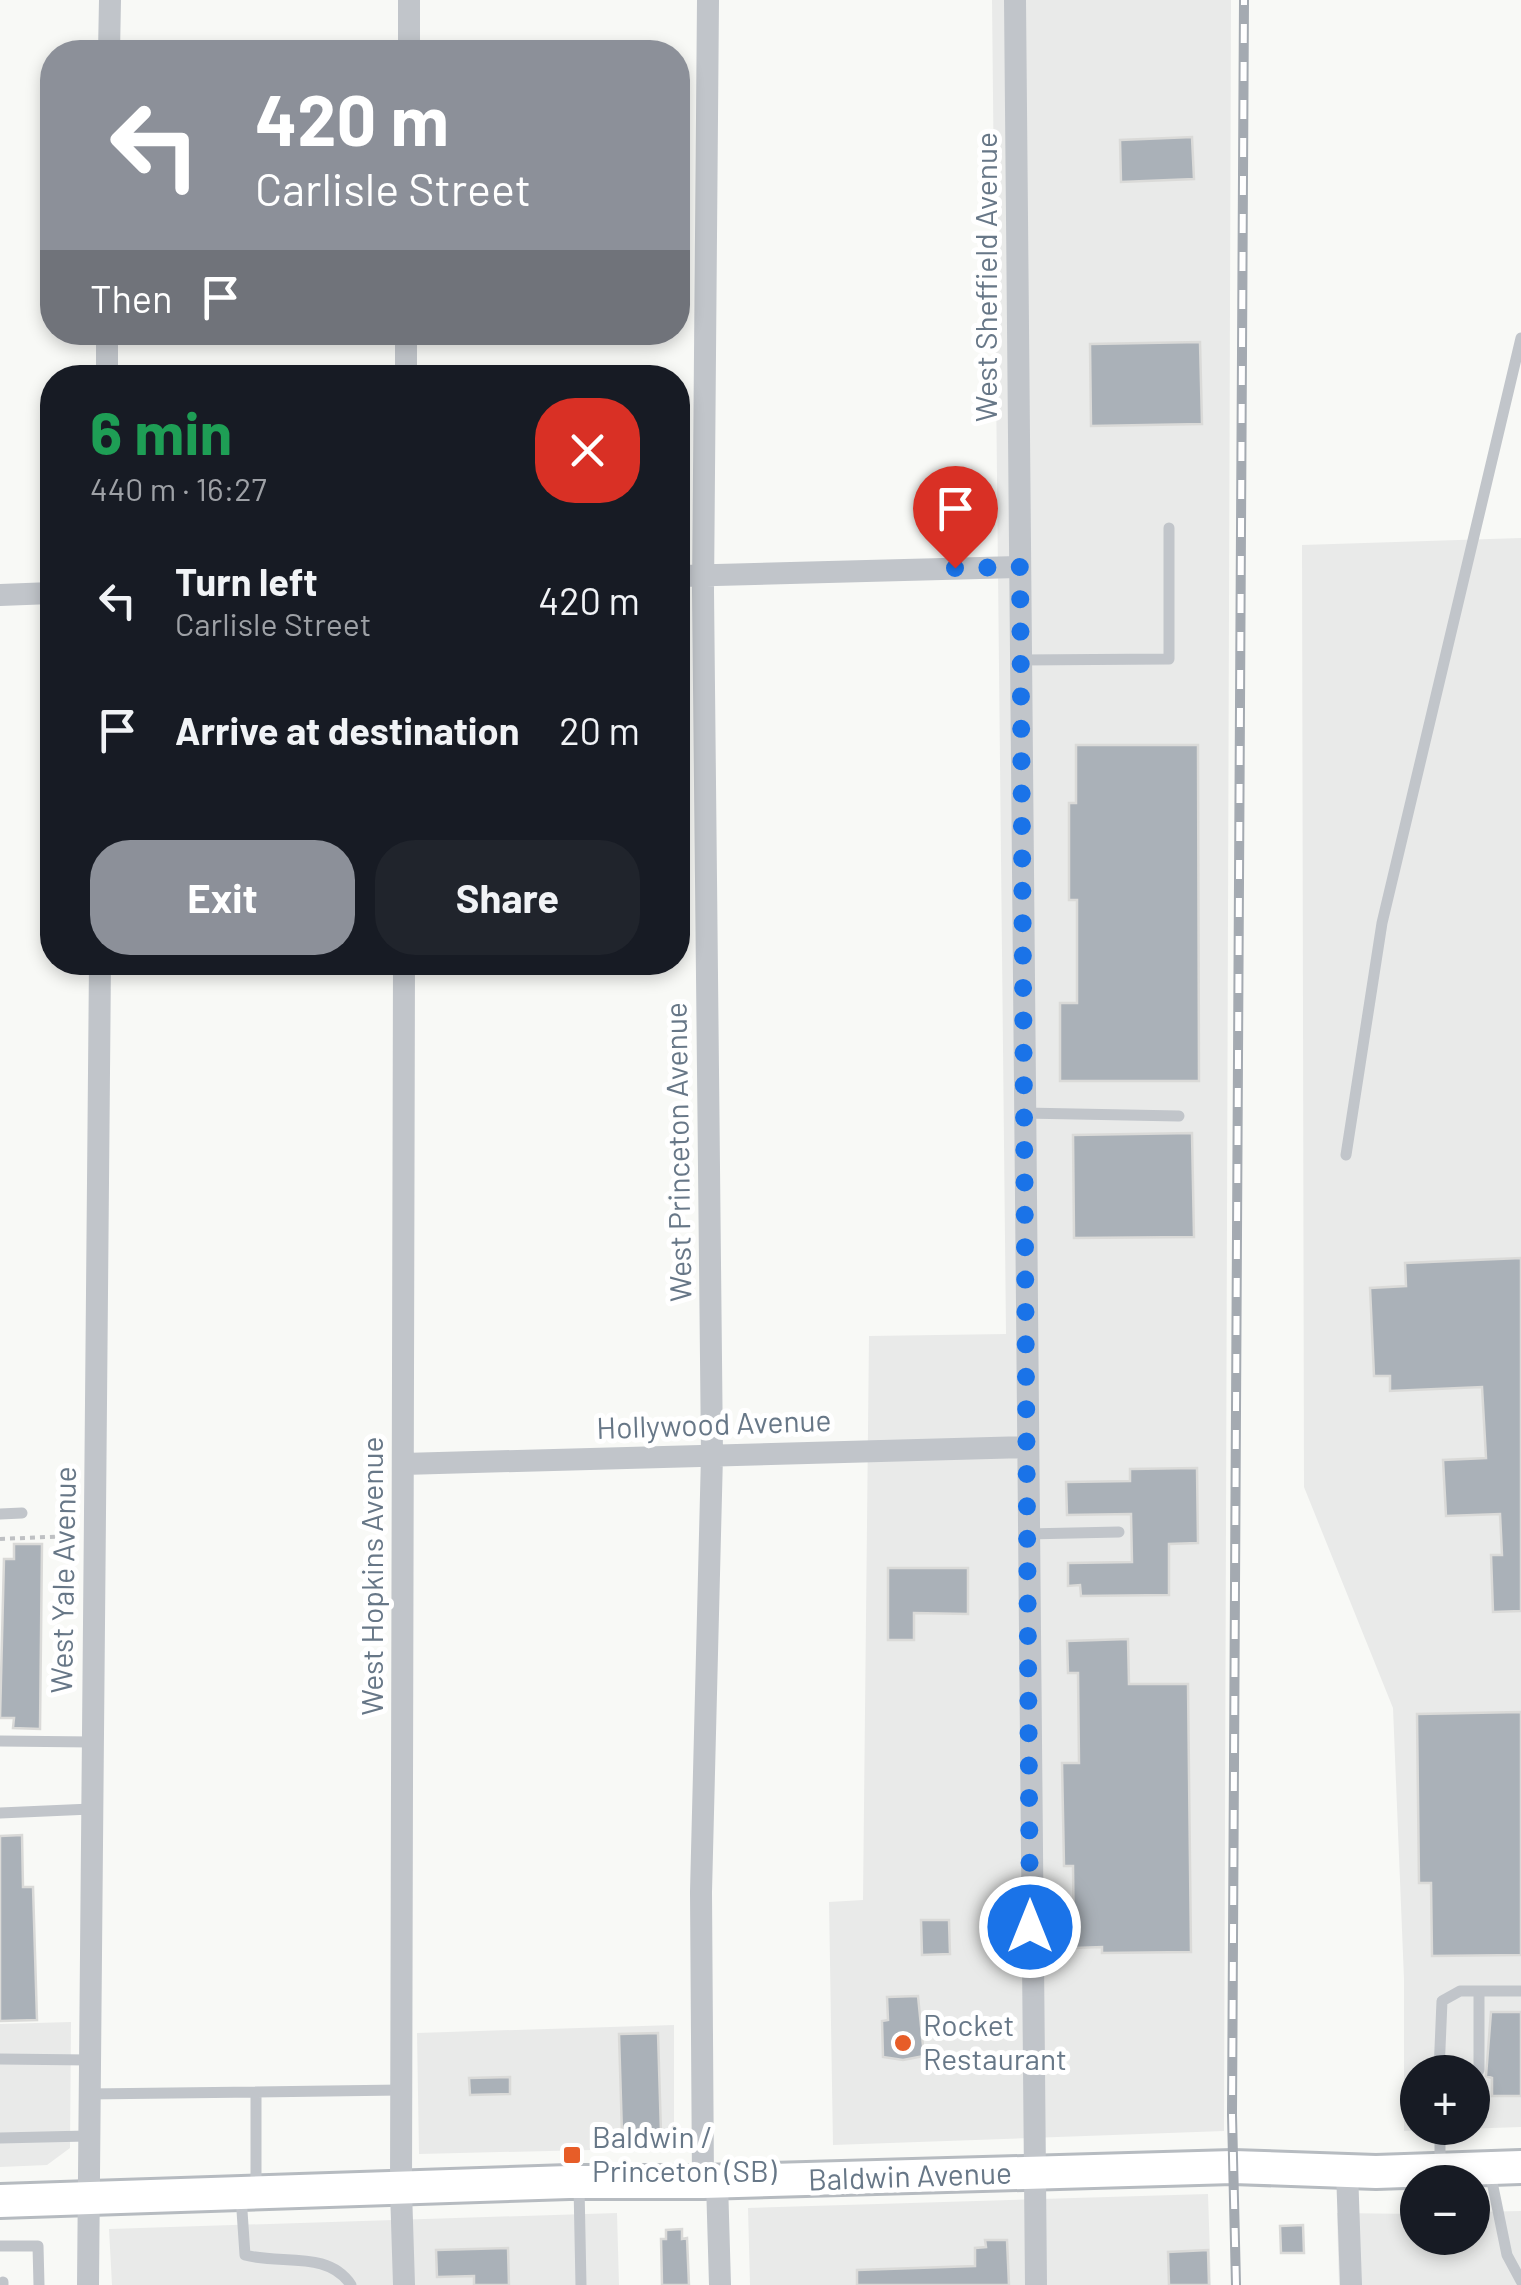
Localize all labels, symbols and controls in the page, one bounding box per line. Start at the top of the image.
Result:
text: 420 m [255,76,449,160]
icon: left [90,80,220,210]
street label: West Sheffield Avenue [967,132,1003,422]
text: Carlisle Street [255,161,531,215]
icon: arrive [193,270,248,325]
text: Then [90,275,173,321]
text: 6 min [90,395,232,467]
button: close [535,398,640,503]
pin [913,466,998,569]
text: 440 m · 16:27 [90,469,267,507]
icon: arrive [928,481,983,536]
text: Turn left [175,558,318,604]
icon: left [90,573,145,628]
text: 420 m [538,577,640,623]
text: Carlisle Street [175,604,371,642]
icon: arrive [90,703,145,758]
text: Arrive at destination [175,707,520,753]
text: 20 m [559,707,640,753]
button: Exit [90,840,355,955]
button: Share [375,840,640,955]
street label: West Princeton Avenue [656,1002,698,1302]
street label: Hollywood Avenue [596,1401,832,1445]
street label: West Hopkins Avenue [353,1436,389,1716]
street label: West Yale Avenue [42,1466,82,1694]
position arrow [978,1875,1082,1979]
place label: Rocket Restaurant [923,2006,1067,2076]
marker: Rocket Restaurant [892,2032,914,2054]
map controls [1400,2055,1490,2255]
button: + [1400,2055,1490,2145]
place label: Baldwin / Princeton (SB) [592,2118,777,2188]
marker: Baldwin / Princeton (SB) [561,2144,583,2166]
street label: Baldwin Avenue [807,2153,1013,2197]
button: − [1400,2165,1490,2255]

